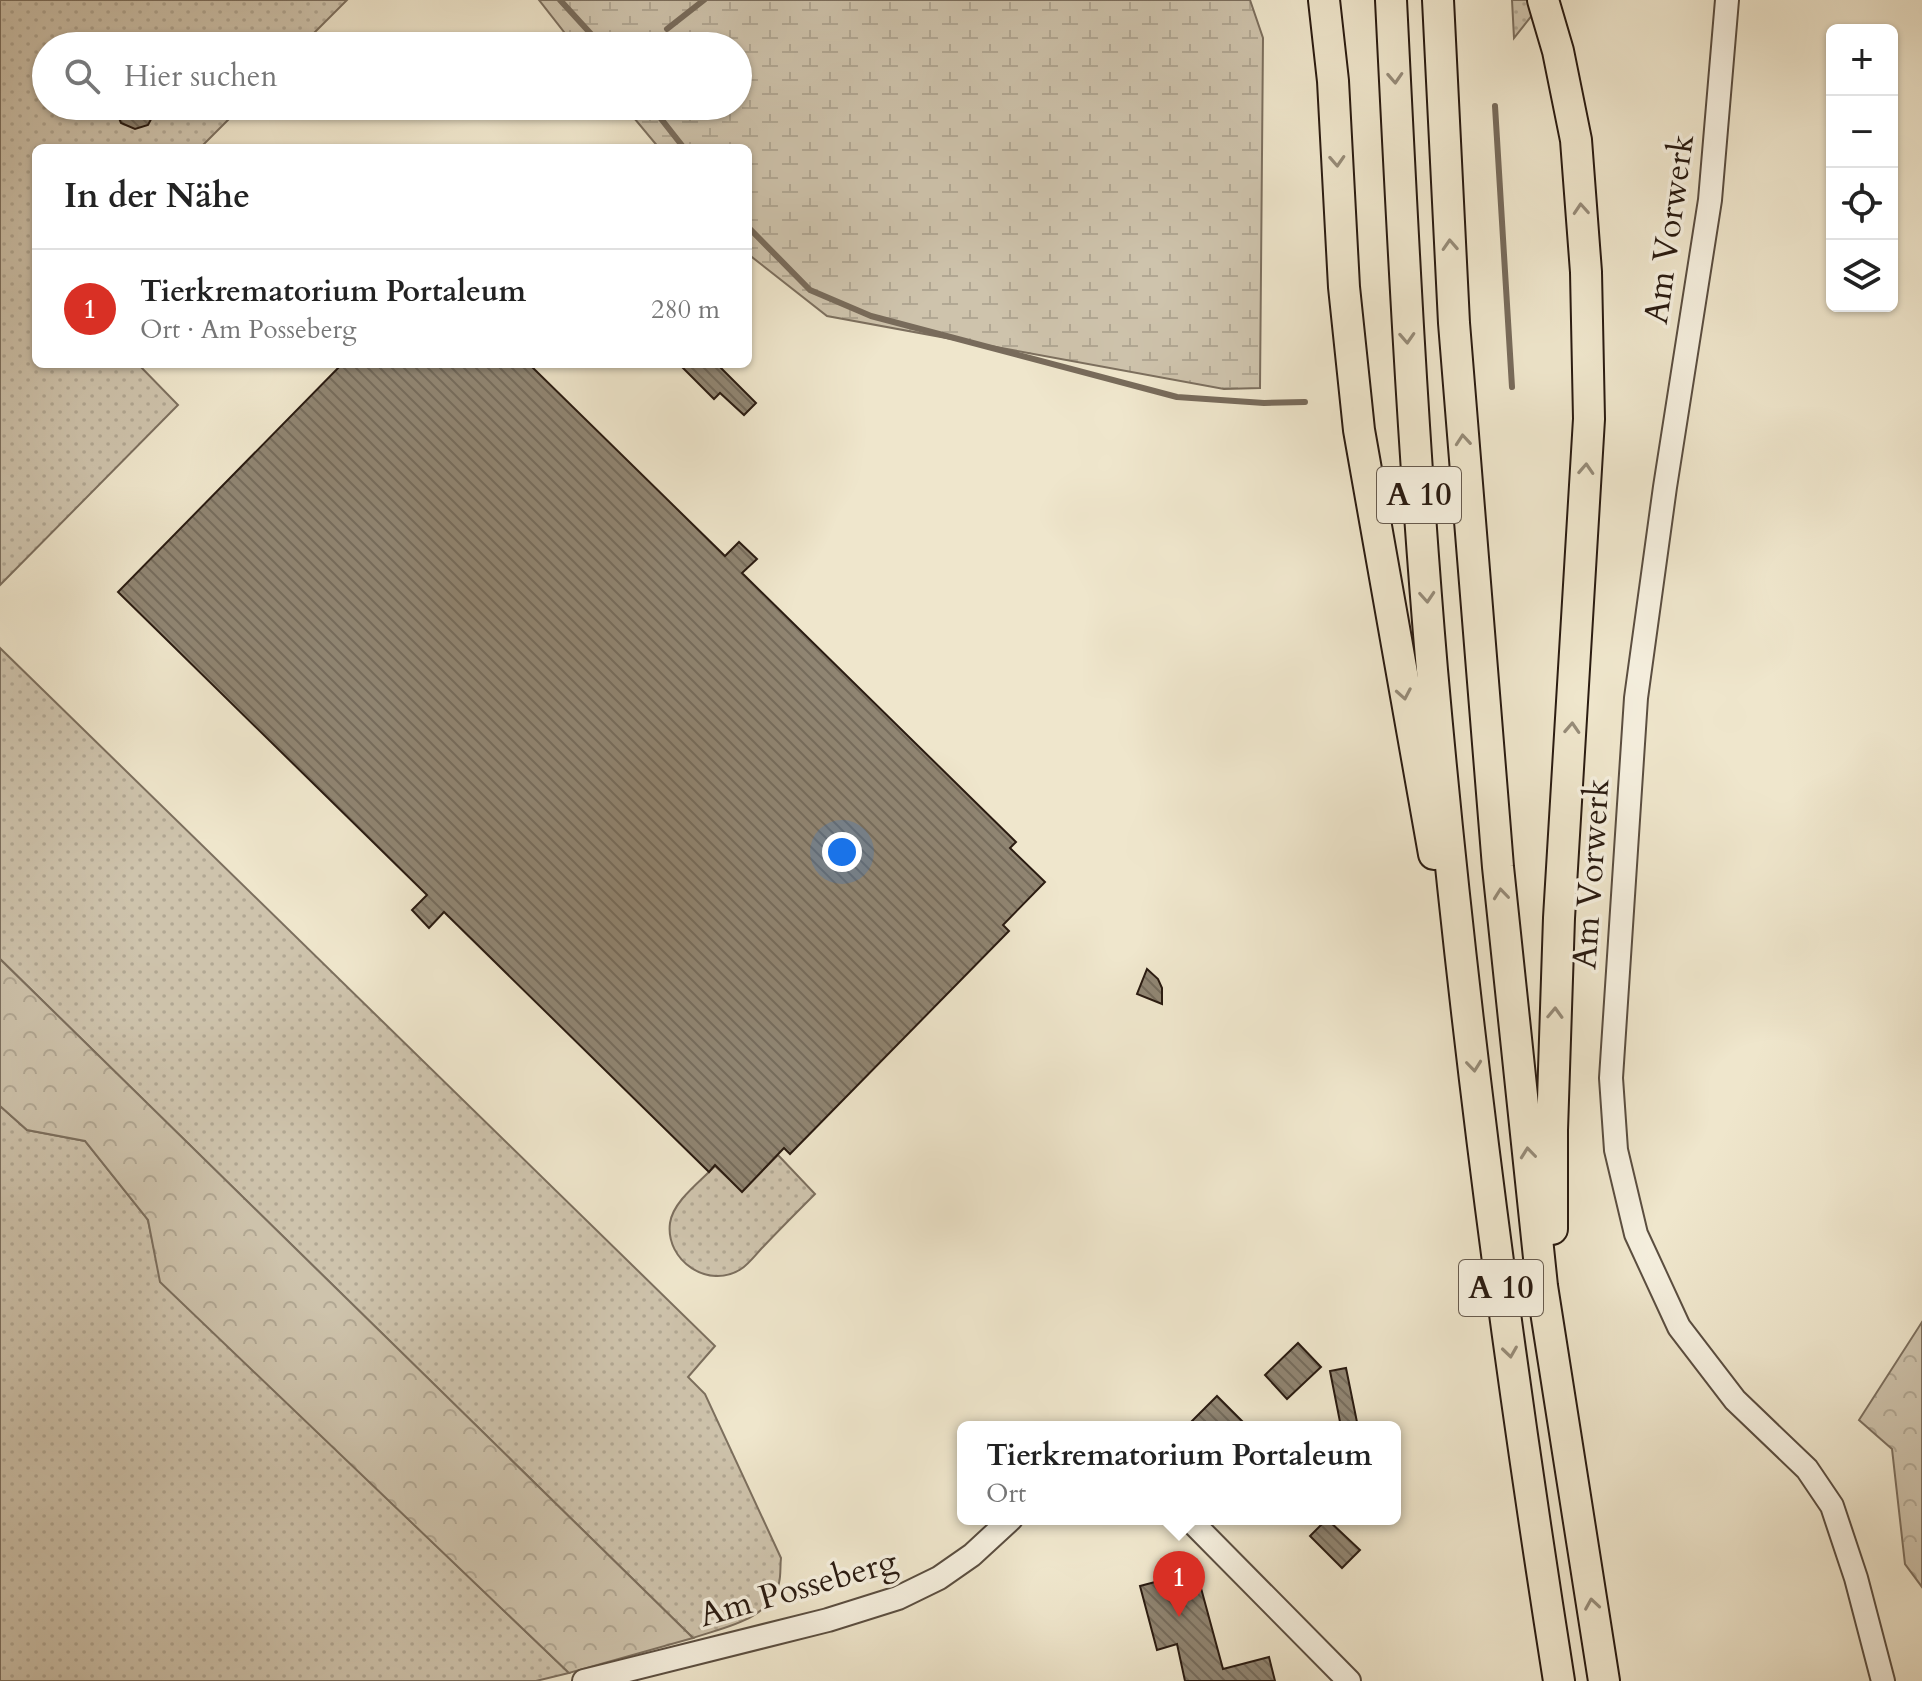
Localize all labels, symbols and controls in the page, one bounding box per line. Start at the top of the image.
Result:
map controls [1826,24,1898,312]
button: + [1826,24,1898,96]
search box [32,32,752,120]
icon: search [60,54,104,98]
text: Hier suchen [124,56,277,97]
one-way arrow [1386,72,1403,85]
button: − [1826,96,1898,168]
street label: Am Vorwerk [1633,130,1705,327]
one-way arrow [1328,155,1345,168]
button: locate [1826,168,1898,240]
text: In der Nähe [64,173,250,219]
one-way arrow [1573,202,1590,215]
one-way arrow [1442,238,1459,251]
button: layers [1826,240,1898,312]
text: Tierkrematorium Portaleum [140,271,526,312]
text: 1 [83,292,97,327]
text: 280 m [651,292,720,327]
text: Ort · Am Posseberg [140,312,357,347]
one-way arrow [1398,332,1415,345]
one-way arrow [1455,433,1472,446]
one-way arrow [1578,462,1595,475]
road number: A 10 [1377,467,1461,523]
one-way arrow [1418,591,1435,604]
one-way arrow [1395,688,1412,701]
one-way arrow [1563,721,1580,734]
street label: Am Vorwerk [1561,776,1621,971]
your location [822,832,862,872]
one-way arrow [1492,887,1509,900]
one-way arrow [1547,1006,1564,1019]
one-way arrow [1465,1060,1482,1073]
one-way arrow [1520,1146,1537,1159]
road number: A 10 [1459,1260,1543,1316]
one-way arrow [1501,1345,1518,1358]
popup [957,1421,1401,1525]
text: Tierkrematorium Portaleum [986,1435,1372,1476]
text: Ort [986,1476,1026,1511]
street label: Am Posseberg [694,1538,902,1638]
pin: 1 [1153,1551,1205,1617]
one-way arrow [1584,1597,1601,1611]

